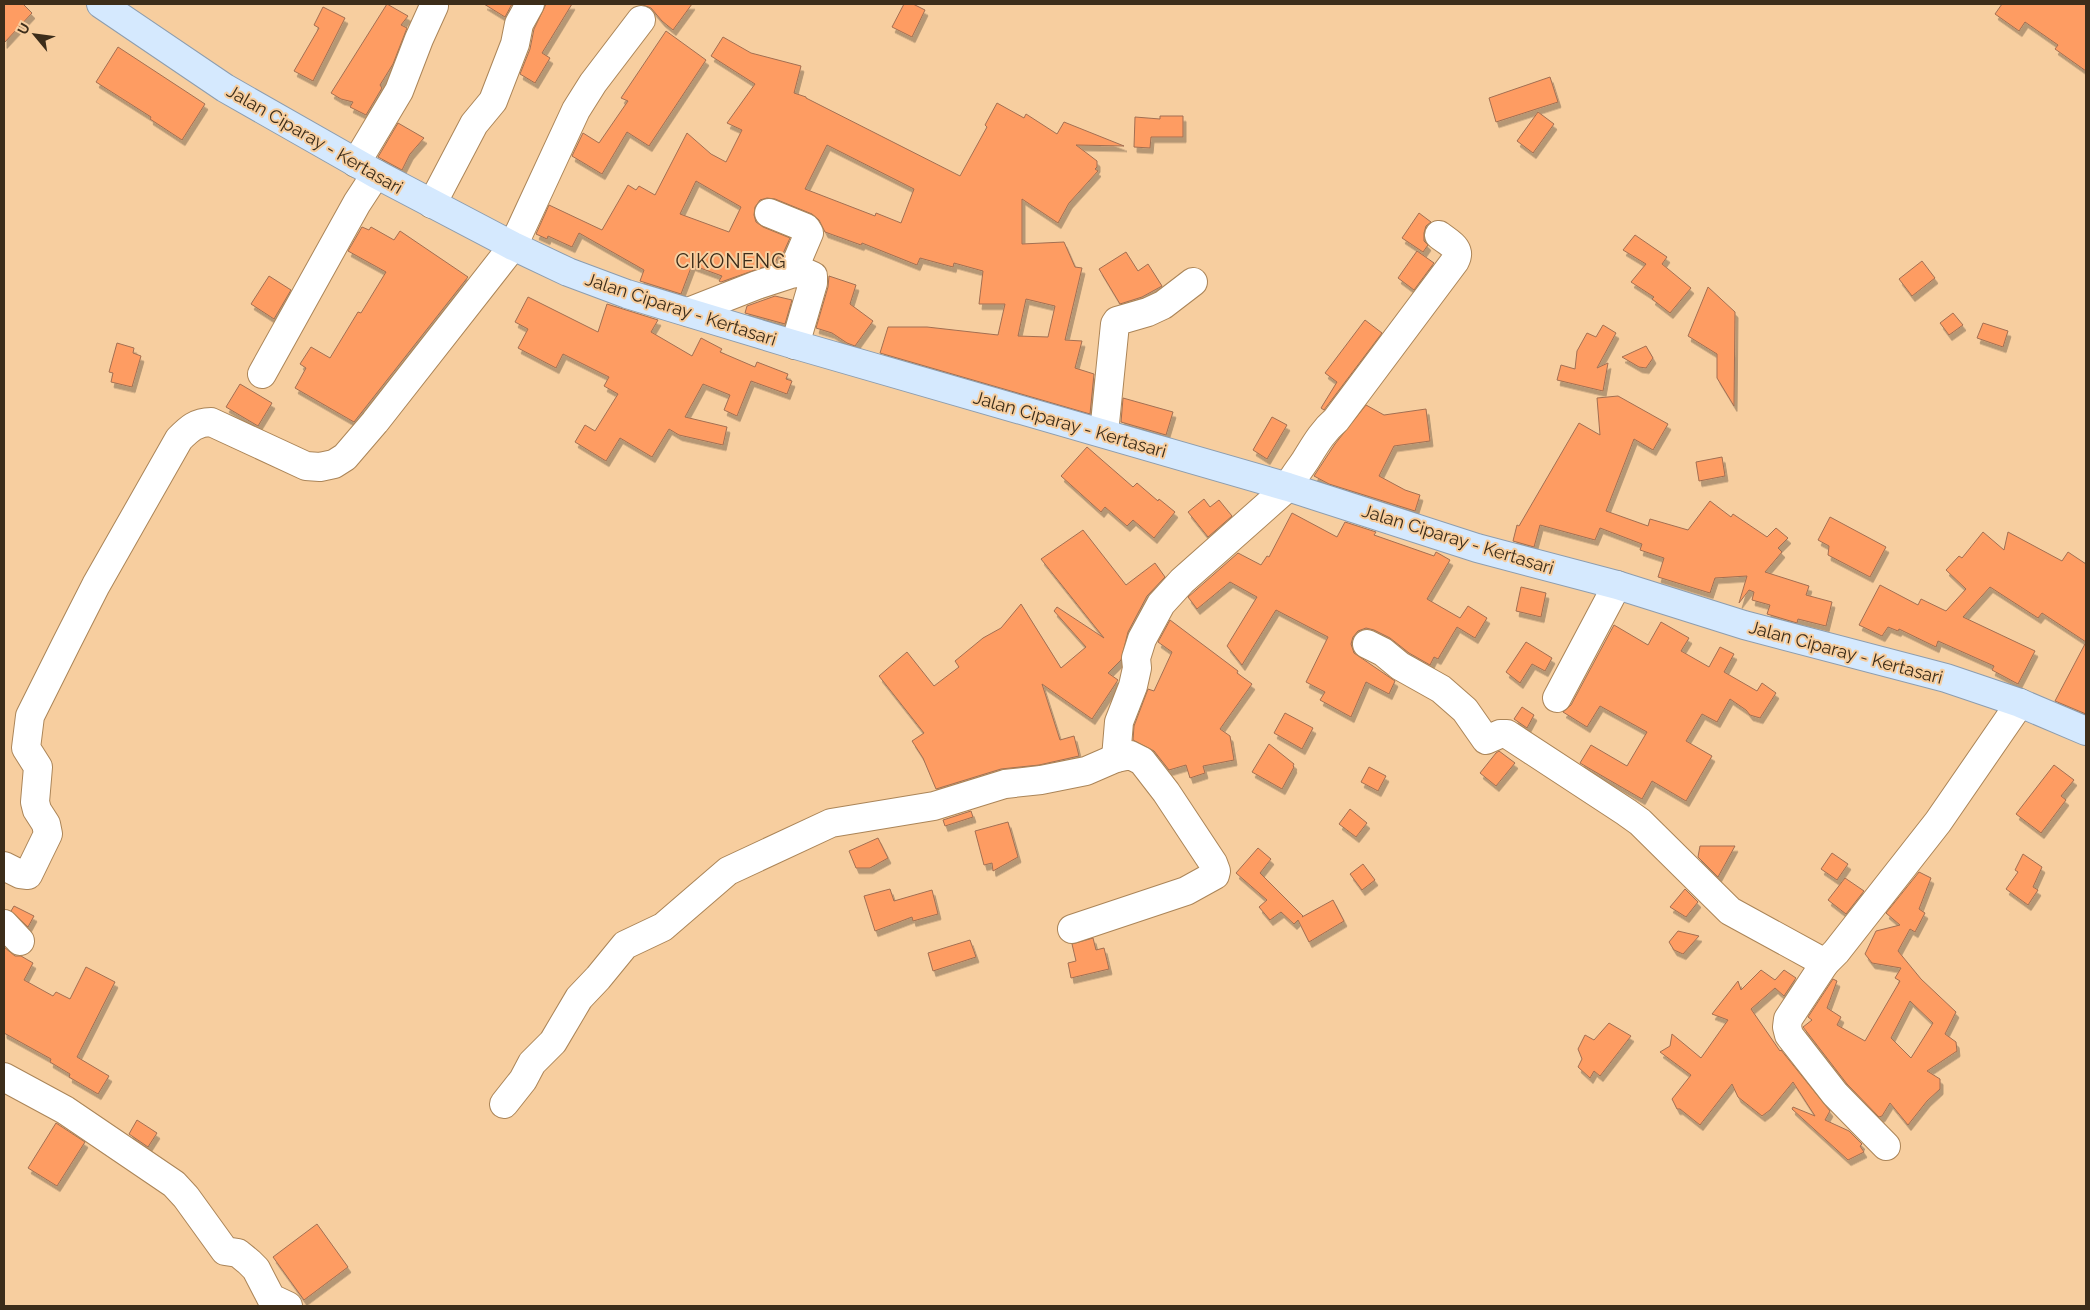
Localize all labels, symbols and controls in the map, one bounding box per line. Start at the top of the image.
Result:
north arrow [10,10,60,60]
text: U [14,20,33,37]
street label: Jalan Ciparay - Kertasari [223,80,407,198]
district label: CIKONENG [675,249,787,273]
street label: Jalan Ciparay - Kertasari [583,268,779,350]
street label: Jalan Ciparay - Kertasari [971,386,1169,462]
street label: Jalan Ciparay - Kertasari [1359,500,1557,578]
street label: Jalan Ciparay - Kertasari [1747,616,1945,688]

